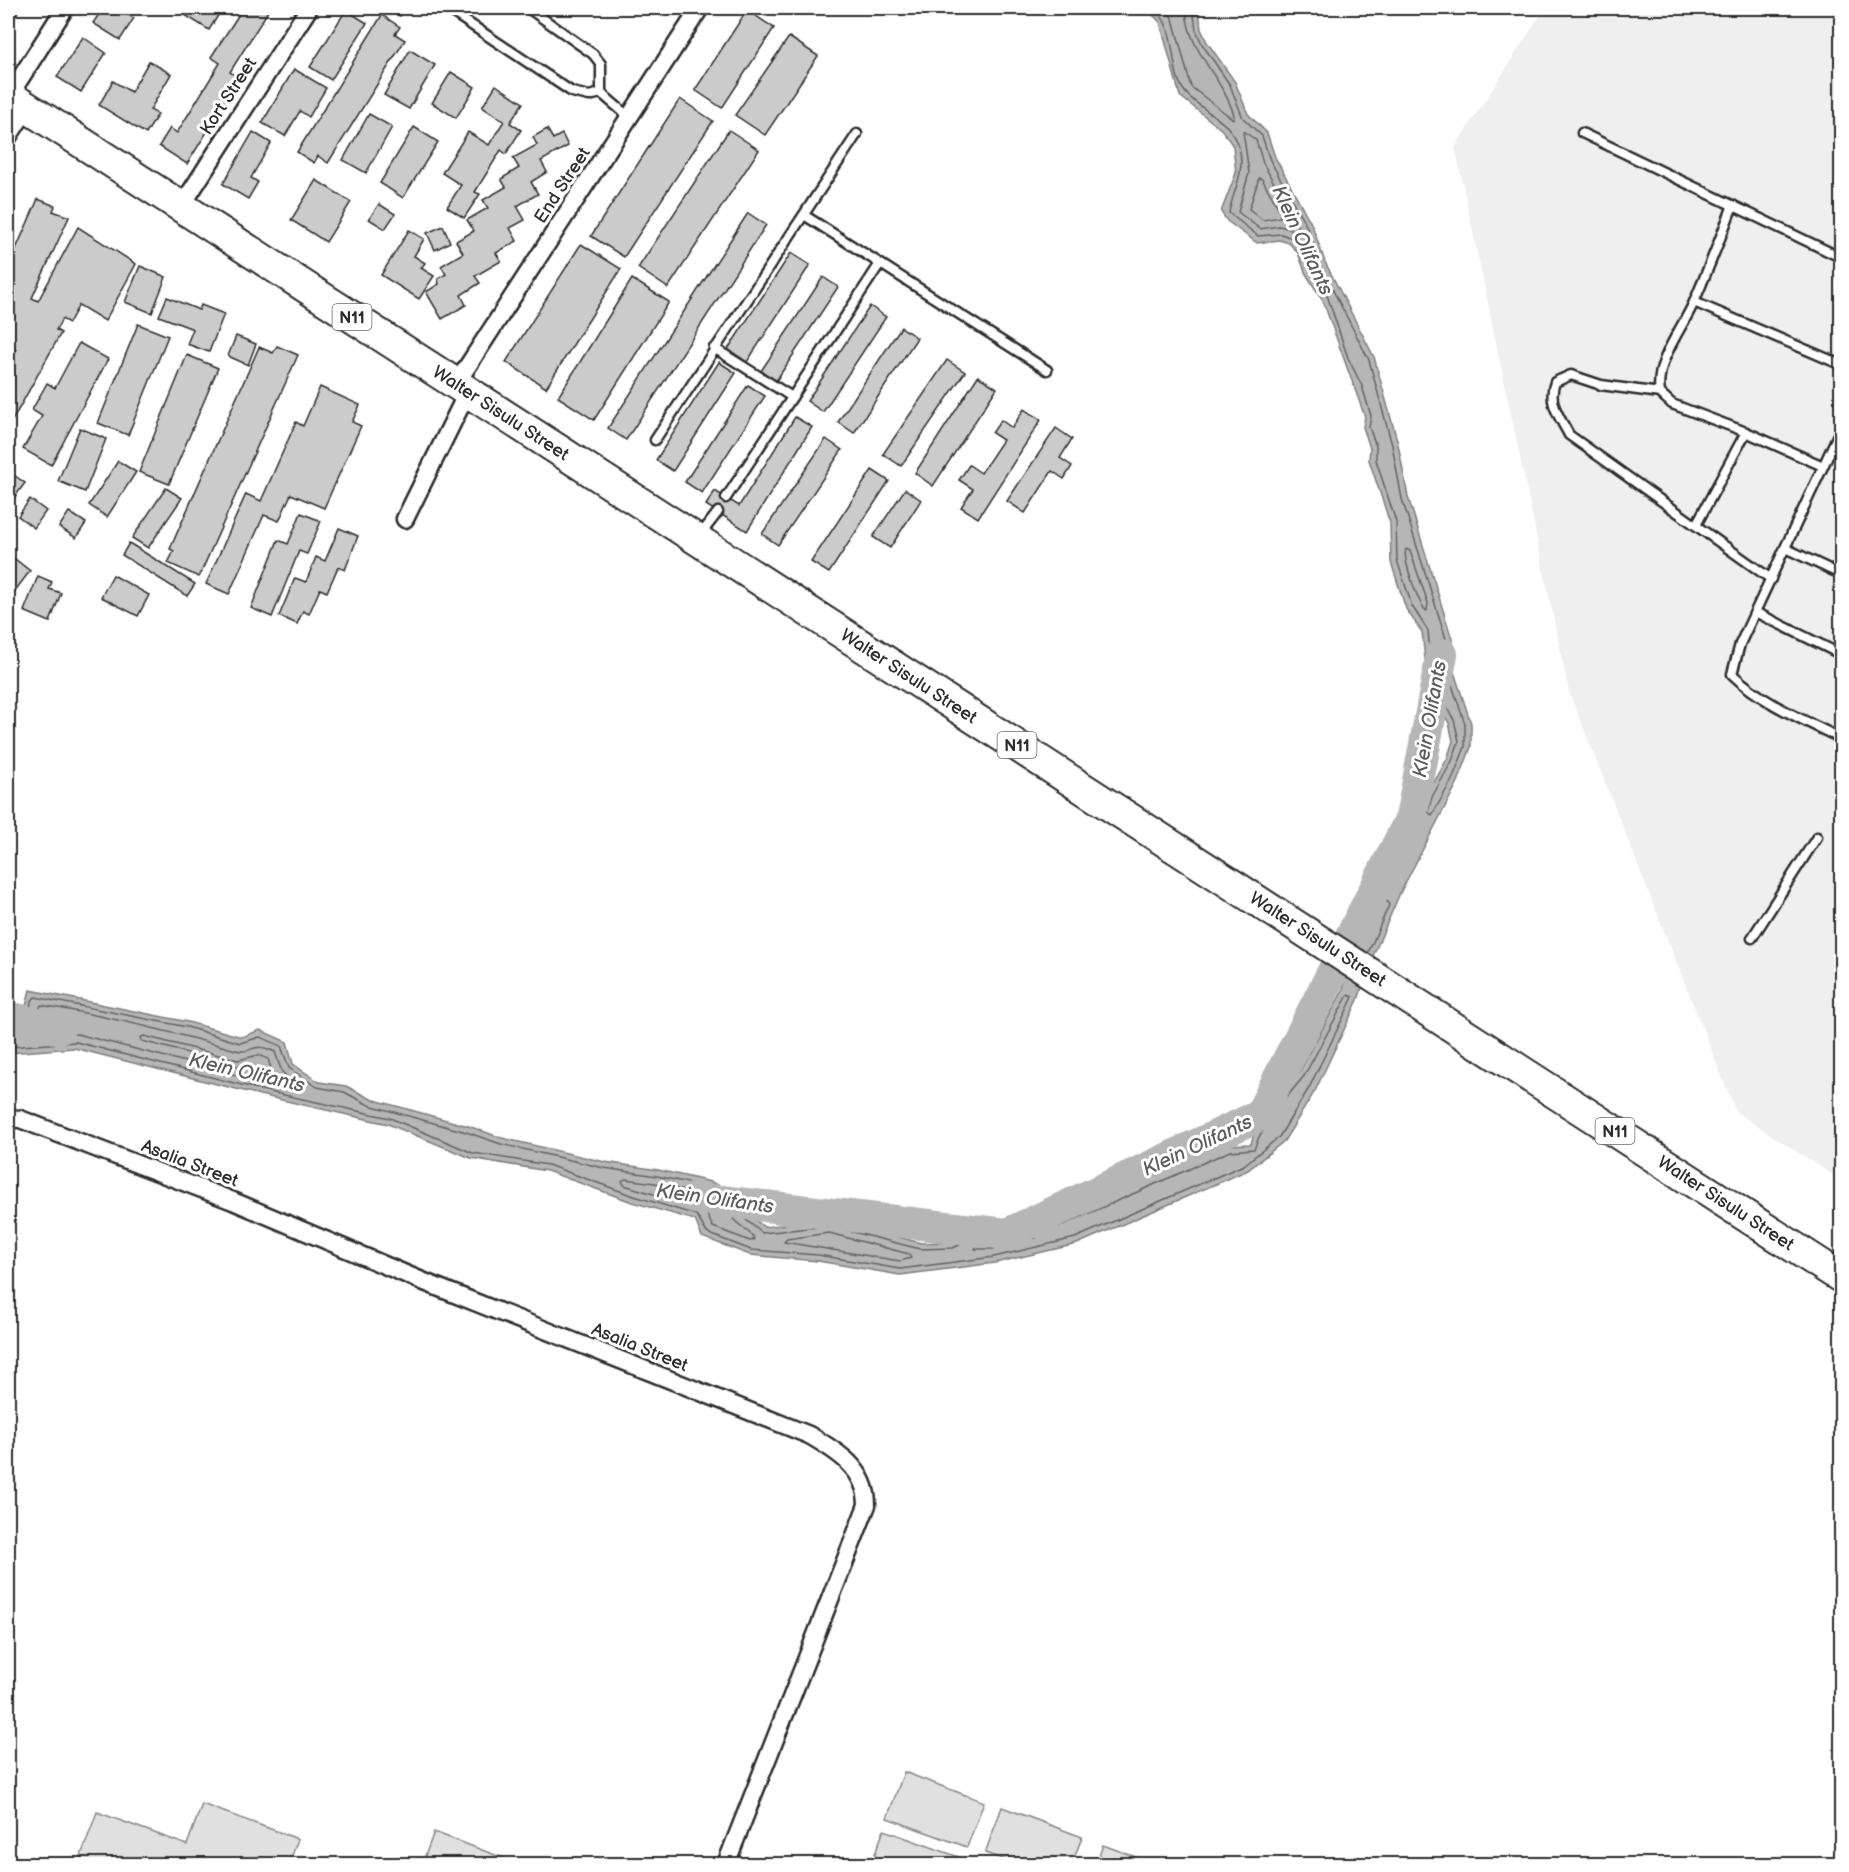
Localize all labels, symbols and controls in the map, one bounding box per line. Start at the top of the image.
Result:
street label: Kort Street [196,53,261,139]
street label: End Street [530,143,595,227]
water label: Klein Olifants [1266,182,1338,299]
road number: N11 [332,304,372,330]
street label: Walter Sisulu Street [429,362,573,466]
street label: Walter Sisulu Street [837,625,981,729]
water label: Klein Olifants [1408,659,1452,779]
road number: N11 [998,732,1036,758]
street label: Walter Sisulu Street [1246,888,1390,992]
water label: Klein Olifants [186,1048,307,1098]
water label: Klein Olifants [1139,1110,1256,1182]
road number: N11 [1596,1118,1634,1144]
street label: Asalia Street [139,1135,242,1192]
street label: Walter Sisulu Street [1654,1152,1798,1256]
water label: Klein Olifants [655,1179,775,1219]
street label: Asalia Street [589,1319,691,1376]

